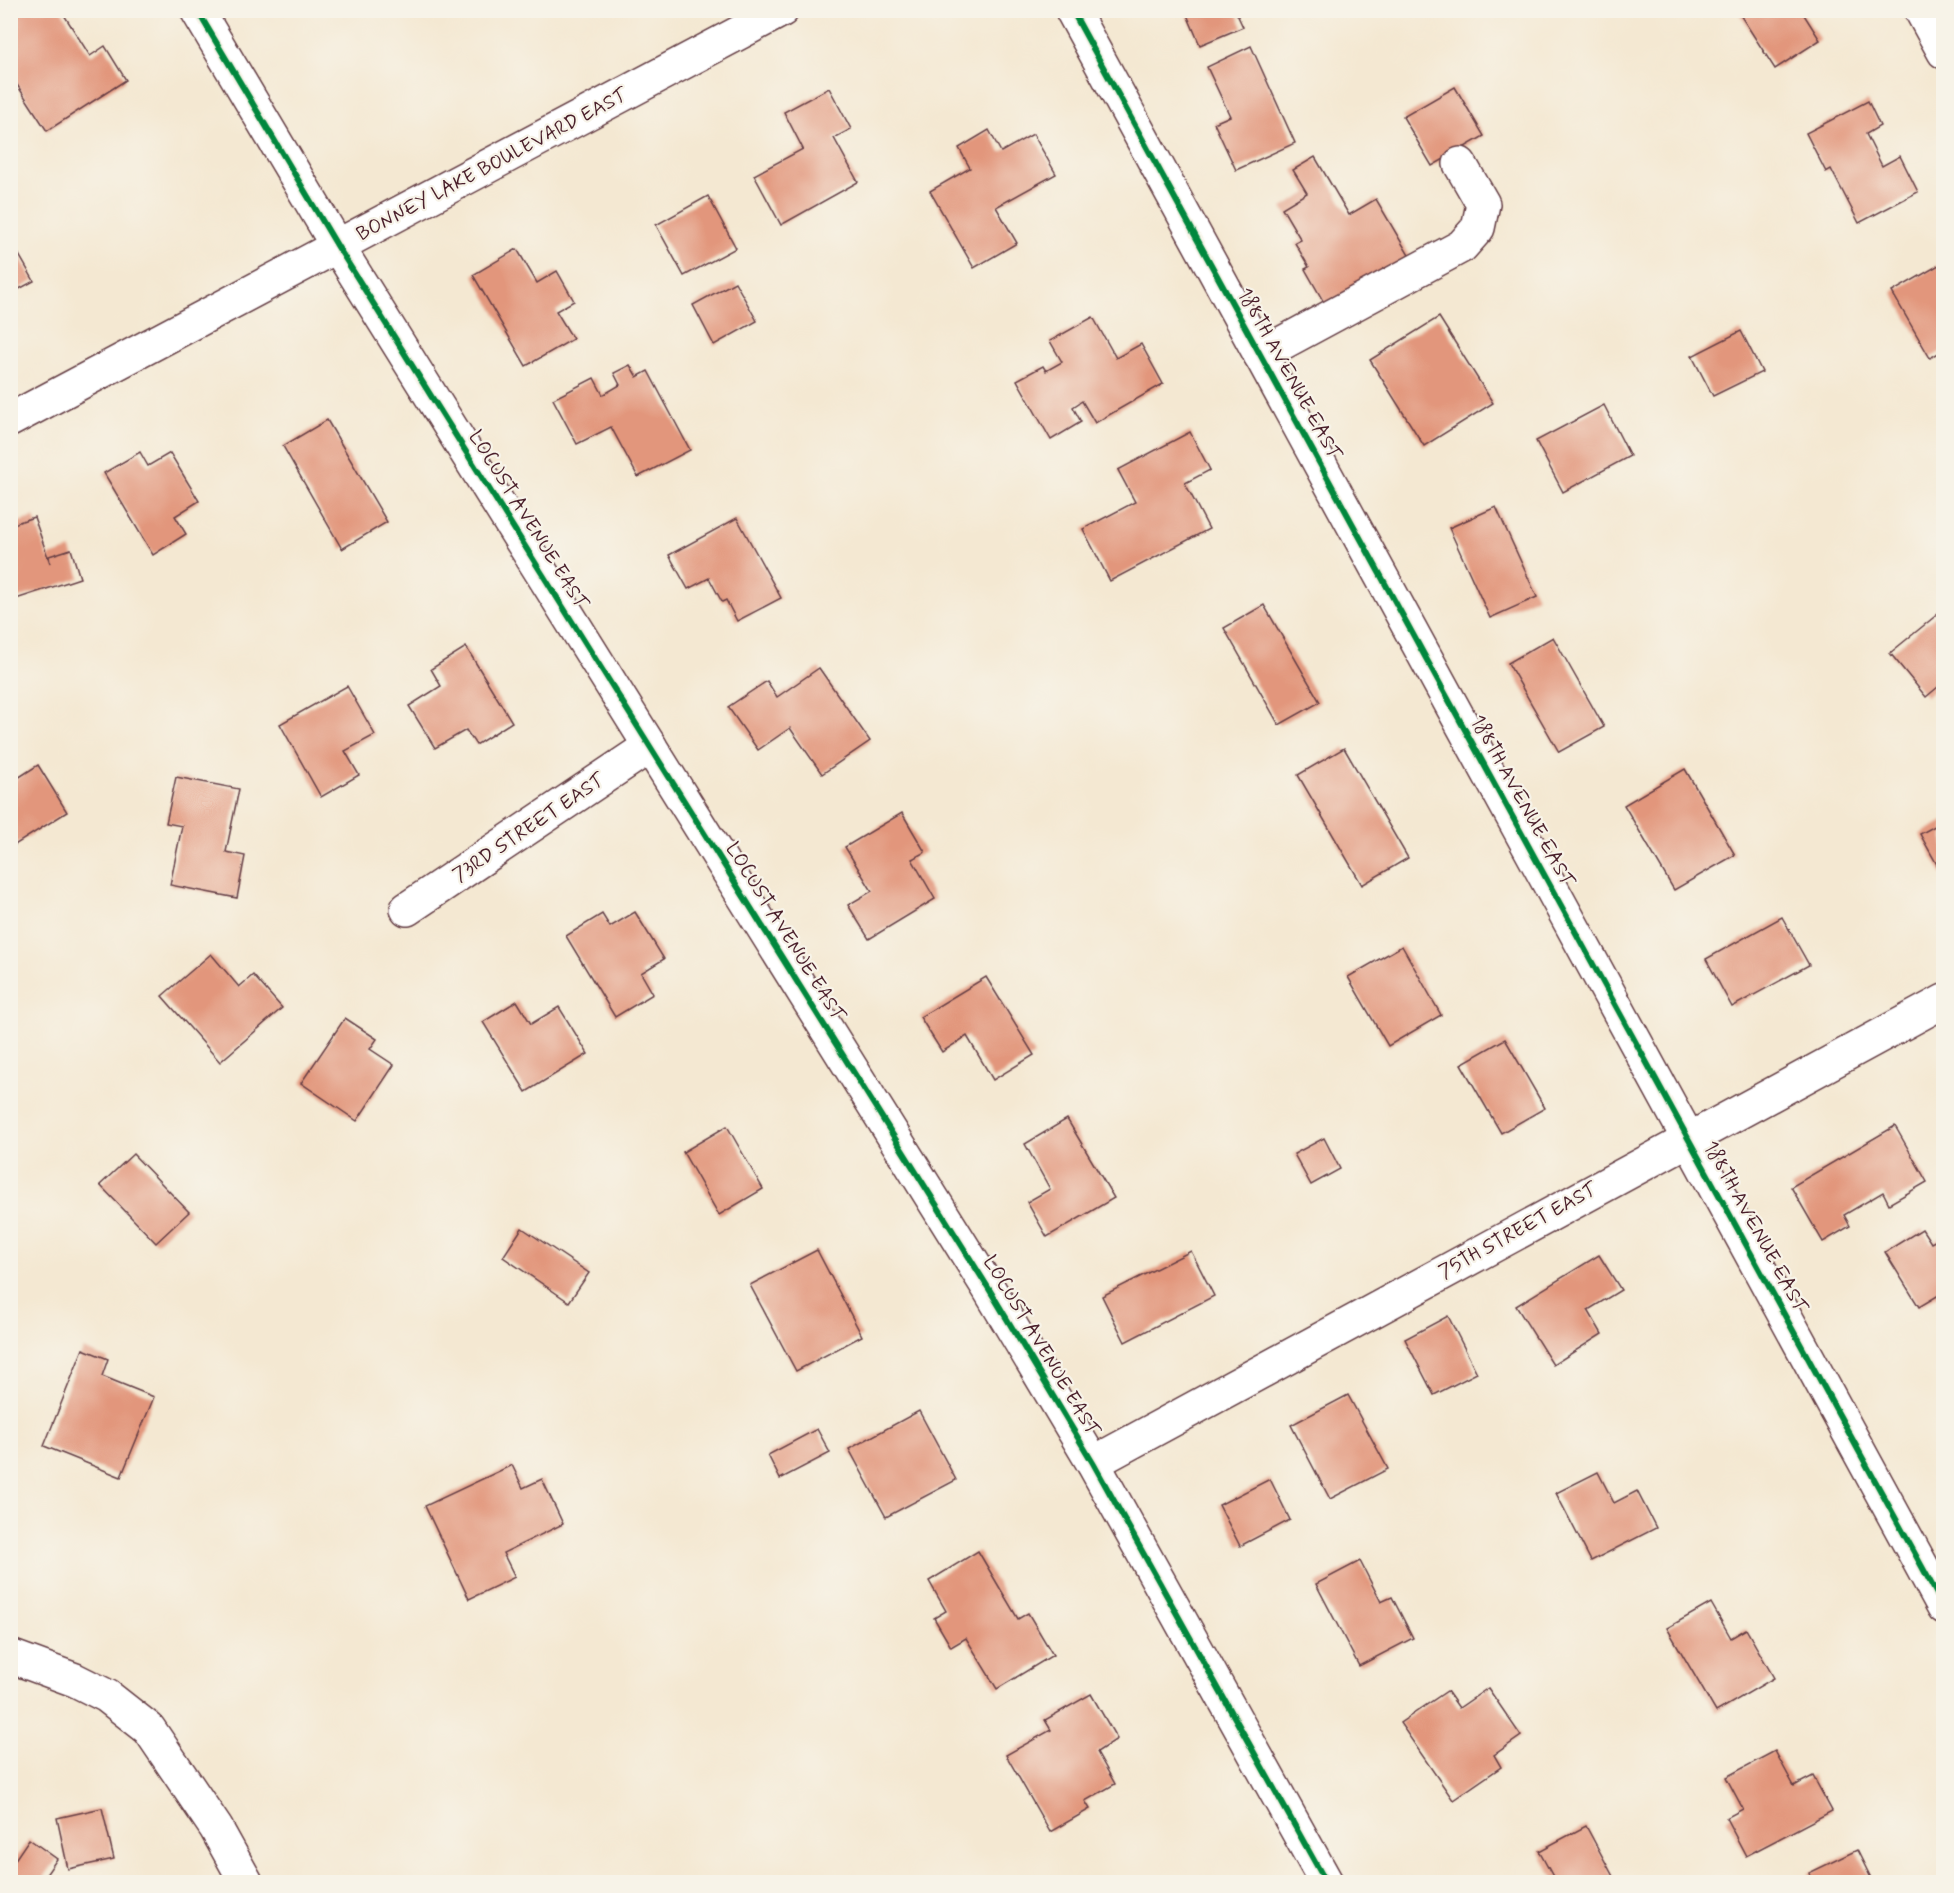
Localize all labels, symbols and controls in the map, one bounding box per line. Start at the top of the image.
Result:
street label: BONNEY LAKE BOULEVARD EAST [352,81,633,248]
street label: 188TH AVENUE EAST [1230,283,1348,466]
street label: LOCUST AVENUE EAST [462,425,595,616]
street label: 188TH AVENUE EAST [1463,710,1581,893]
street label: 73RD STREET EAST [448,766,611,889]
street label: LOCUST AVENUE EAST [719,837,852,1028]
street label: 188TH AVENUE EAST [1696,1136,1814,1319]
street label: 75TH STREET EAST [1434,1176,1603,1286]
street label: LOCUST AVENUE EAST [976,1250,1107,1443]

